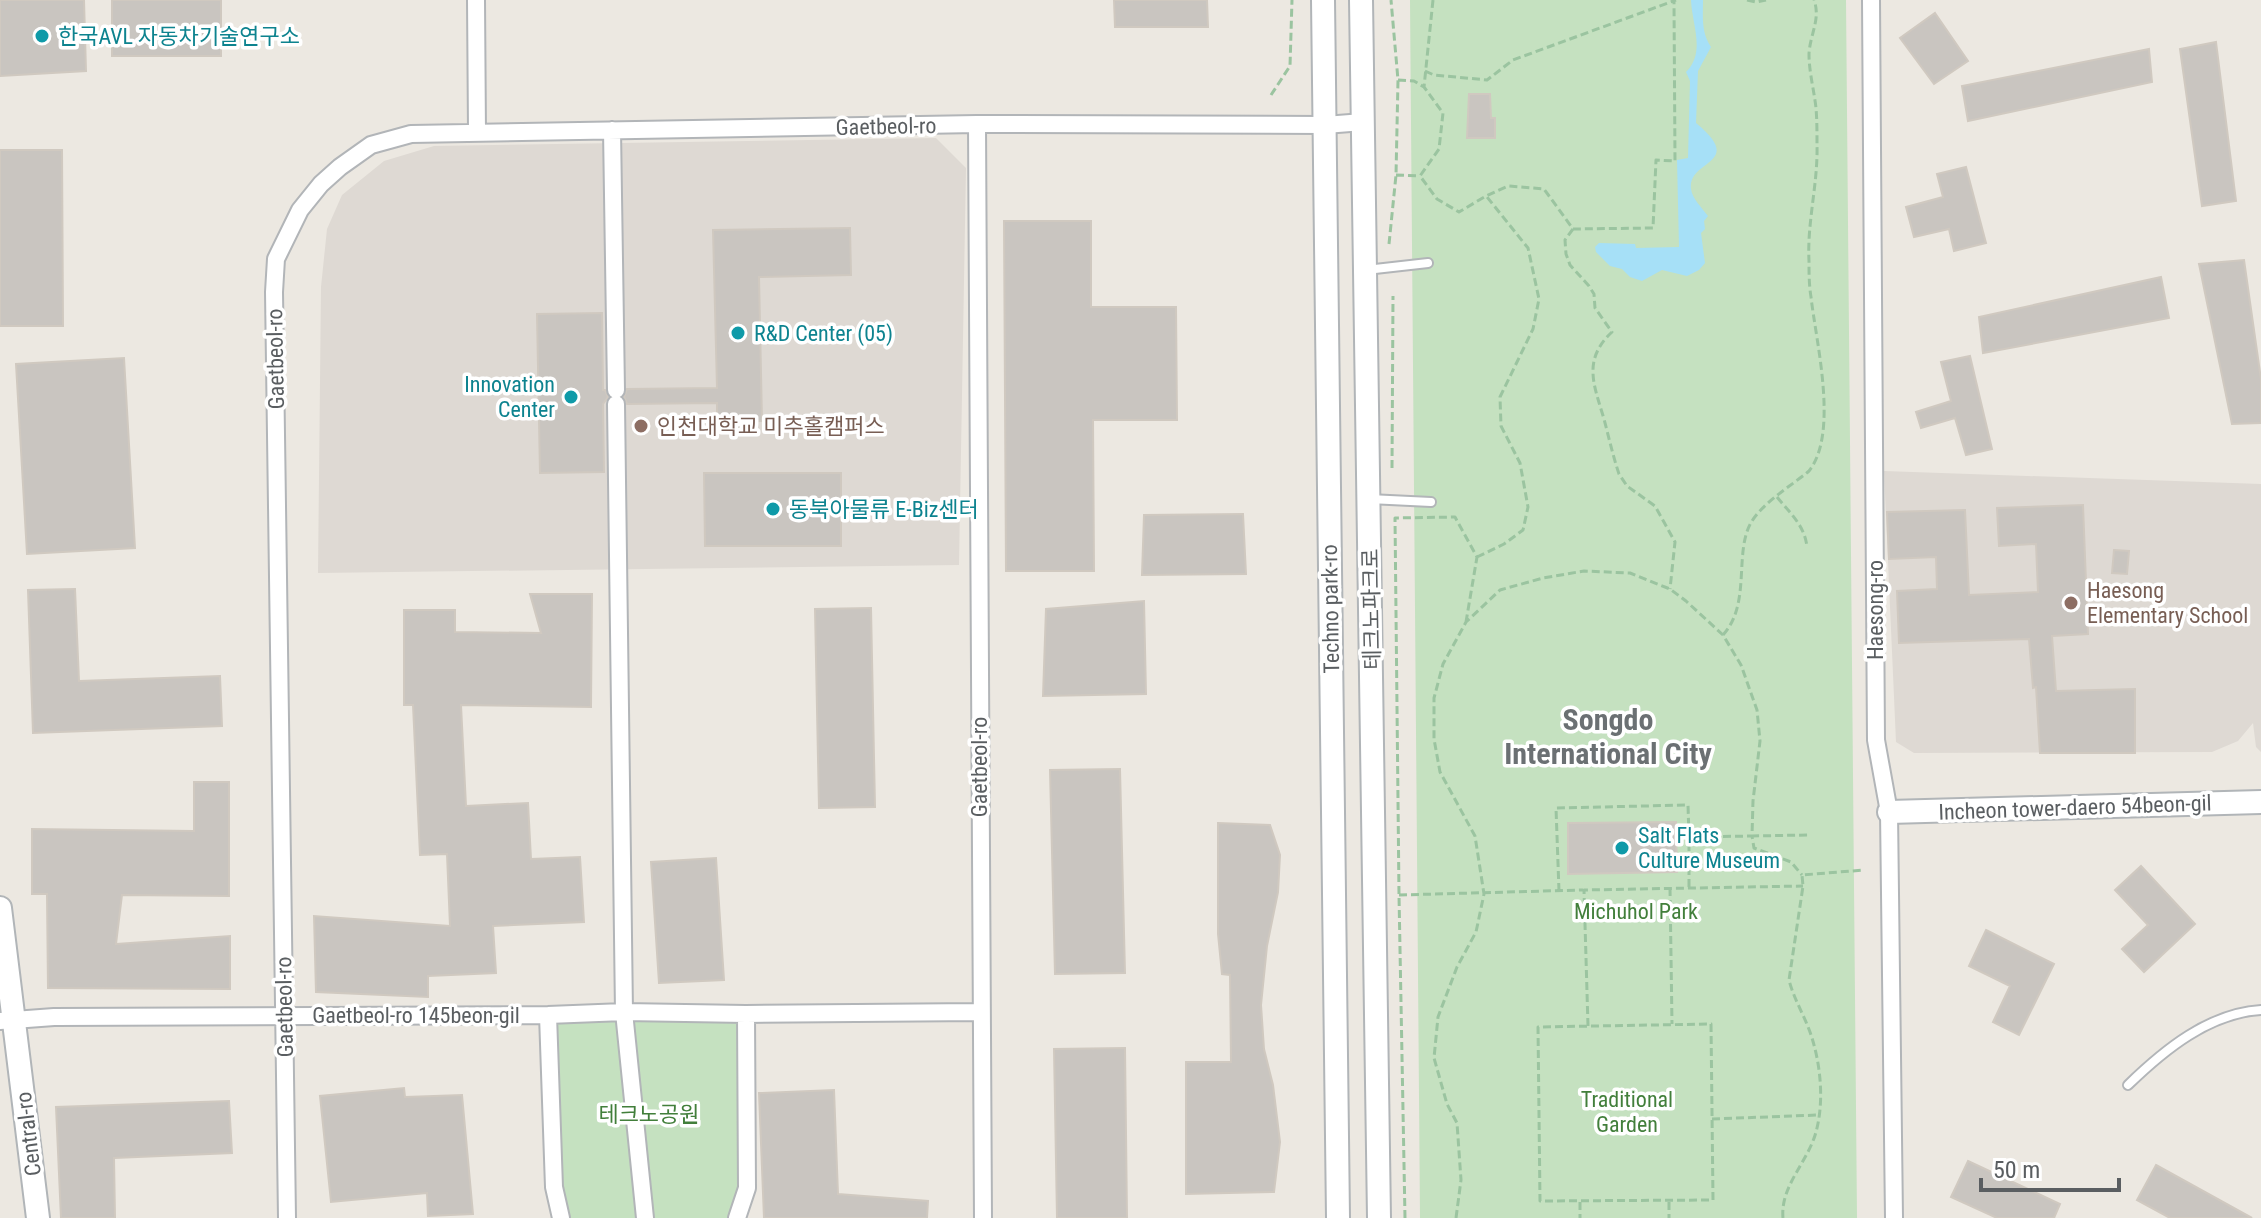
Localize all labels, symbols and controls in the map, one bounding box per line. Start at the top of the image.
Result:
place label: 한국AVL 자동차기술연구소 [58,24,300,49]
marker: 한국AVL 자동차기술연구소 [33,27,51,45]
street label: Gaetbeol-ro [835,113,937,140]
street label: Gaetbeol-ro [262,308,289,410]
place label: R&D Center (05) [754,321,893,347]
marker: R&D Center (05) [729,324,747,342]
place label: Innovation Center [464,372,555,422]
marker: Innovation Center [562,388,580,406]
place label: 인천대학교 미추홀캠퍼스 [657,414,885,439]
marker: 인천대학교 미추홀캠퍼스 [632,417,650,435]
place label: 동북아물류 E-Biz센터 [789,497,979,522]
marker: 동북아물류 E-Biz센터 [764,500,782,518]
street label: Techno park-ro [1317,544,1344,674]
street label: 테크노파크로 [1358,548,1385,670]
street label: Haesong-ro [1863,560,1888,660]
place label: Haesong Elementary School [2087,578,2248,628]
marker: Haesong Elementary School [2062,594,2080,612]
district label: Songdo International City [1504,702,1712,771]
street label: Gaetbeol-ro [967,717,992,817]
street label: Incheon tower-daero 54beon-gil [1938,790,2212,825]
place label: Salt Flats Culture Museum [1638,823,1780,873]
marker: Salt Flats Culture Museum [1613,839,1631,857]
park label: Michuhol Park [1574,899,1698,924]
street label: Gaetbeol-ro [271,956,298,1058]
street label: Gaetbeol-ro 145beon-gil [312,1003,520,1028]
park label: Traditional Garden [1581,1087,1673,1137]
street label: Central-ro [11,1090,46,1178]
park label: 테크노공원 [598,1102,700,1127]
scale bar [1981,1142,2119,1192]
text: 50 m [1993,1156,2040,1184]

